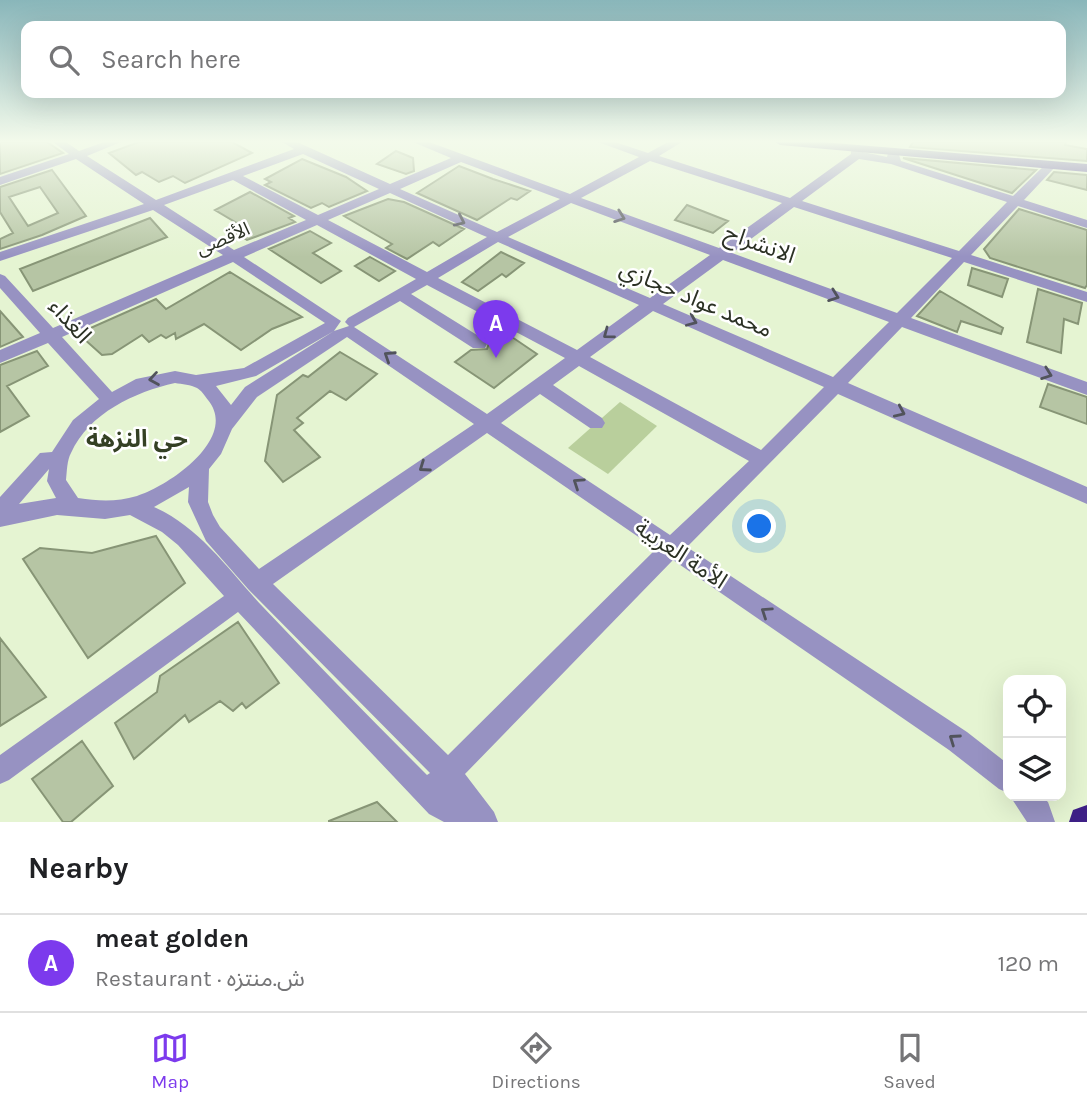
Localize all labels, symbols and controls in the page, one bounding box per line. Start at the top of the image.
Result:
search box [21,21,1066,98]
icon: search [45,41,83,79]
text: Search here [101,44,241,75]
one-way arrow [614,209,626,223]
one-way arrow [453,213,465,227]
street label: الأقصى [193,218,253,260]
street label: الانشراح [720,219,799,272]
street label: محمد عواد حجازي [614,255,776,346]
one-way arrow [827,287,839,301]
street label: الغذاء [43,293,97,349]
pin: A [473,300,519,358]
one-way arrow [685,313,697,327]
one-way arrow [603,326,616,338]
one-way arrow [384,352,397,365]
one-way arrow [1041,366,1053,380]
one-way arrow [148,372,159,387]
one-way arrow [893,404,905,418]
district label: حي النزهة [86,425,188,459]
one-way arrow [419,459,432,472]
one-way arrow [573,479,586,491]
your location [742,509,776,543]
street label: الأمة العربية [630,513,732,595]
one-way arrow [761,607,774,620]
map controls [1003,675,1066,801]
button: locate [1003,675,1066,738]
one-way arrow [949,735,962,747]
button: layers [1003,738,1066,801]
text: Nearby [28,850,128,886]
text: meat golden [95,923,249,954]
text: A [44,950,58,977]
text: 120 m [997,950,1059,977]
text: Restaurant · ش.منتزه [95,965,305,992]
tab: Map [151,1029,189,1093]
tab: Directions [492,1029,581,1093]
tab: Saved [883,1029,936,1093]

